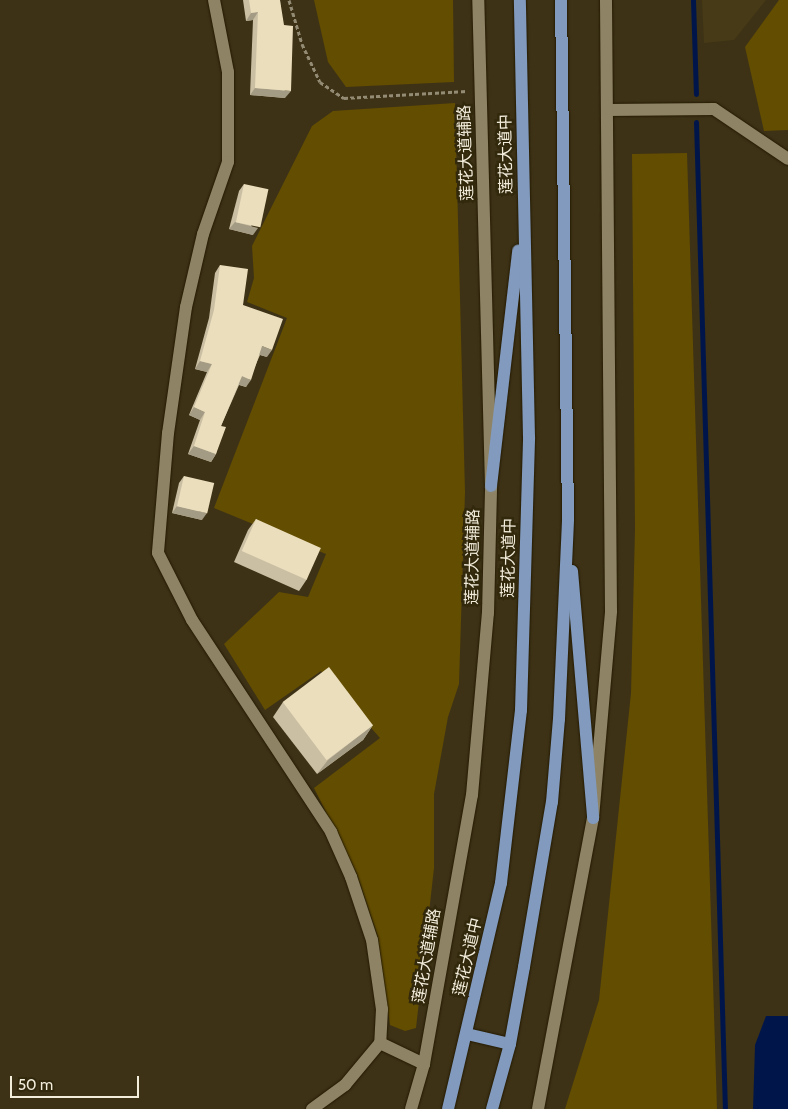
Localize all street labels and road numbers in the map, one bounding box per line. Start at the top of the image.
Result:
street label: 莲花大道辅路 [455,105,477,201]
street label: 莲花大道中 [496,114,516,194]
street label: 莲花大道辅路 [463,509,483,605]
street label: 莲花大道中 [499,518,519,598]
street label: 莲花大道辅路 [409,907,445,1005]
street label: 莲花大道中 [450,916,486,998]

